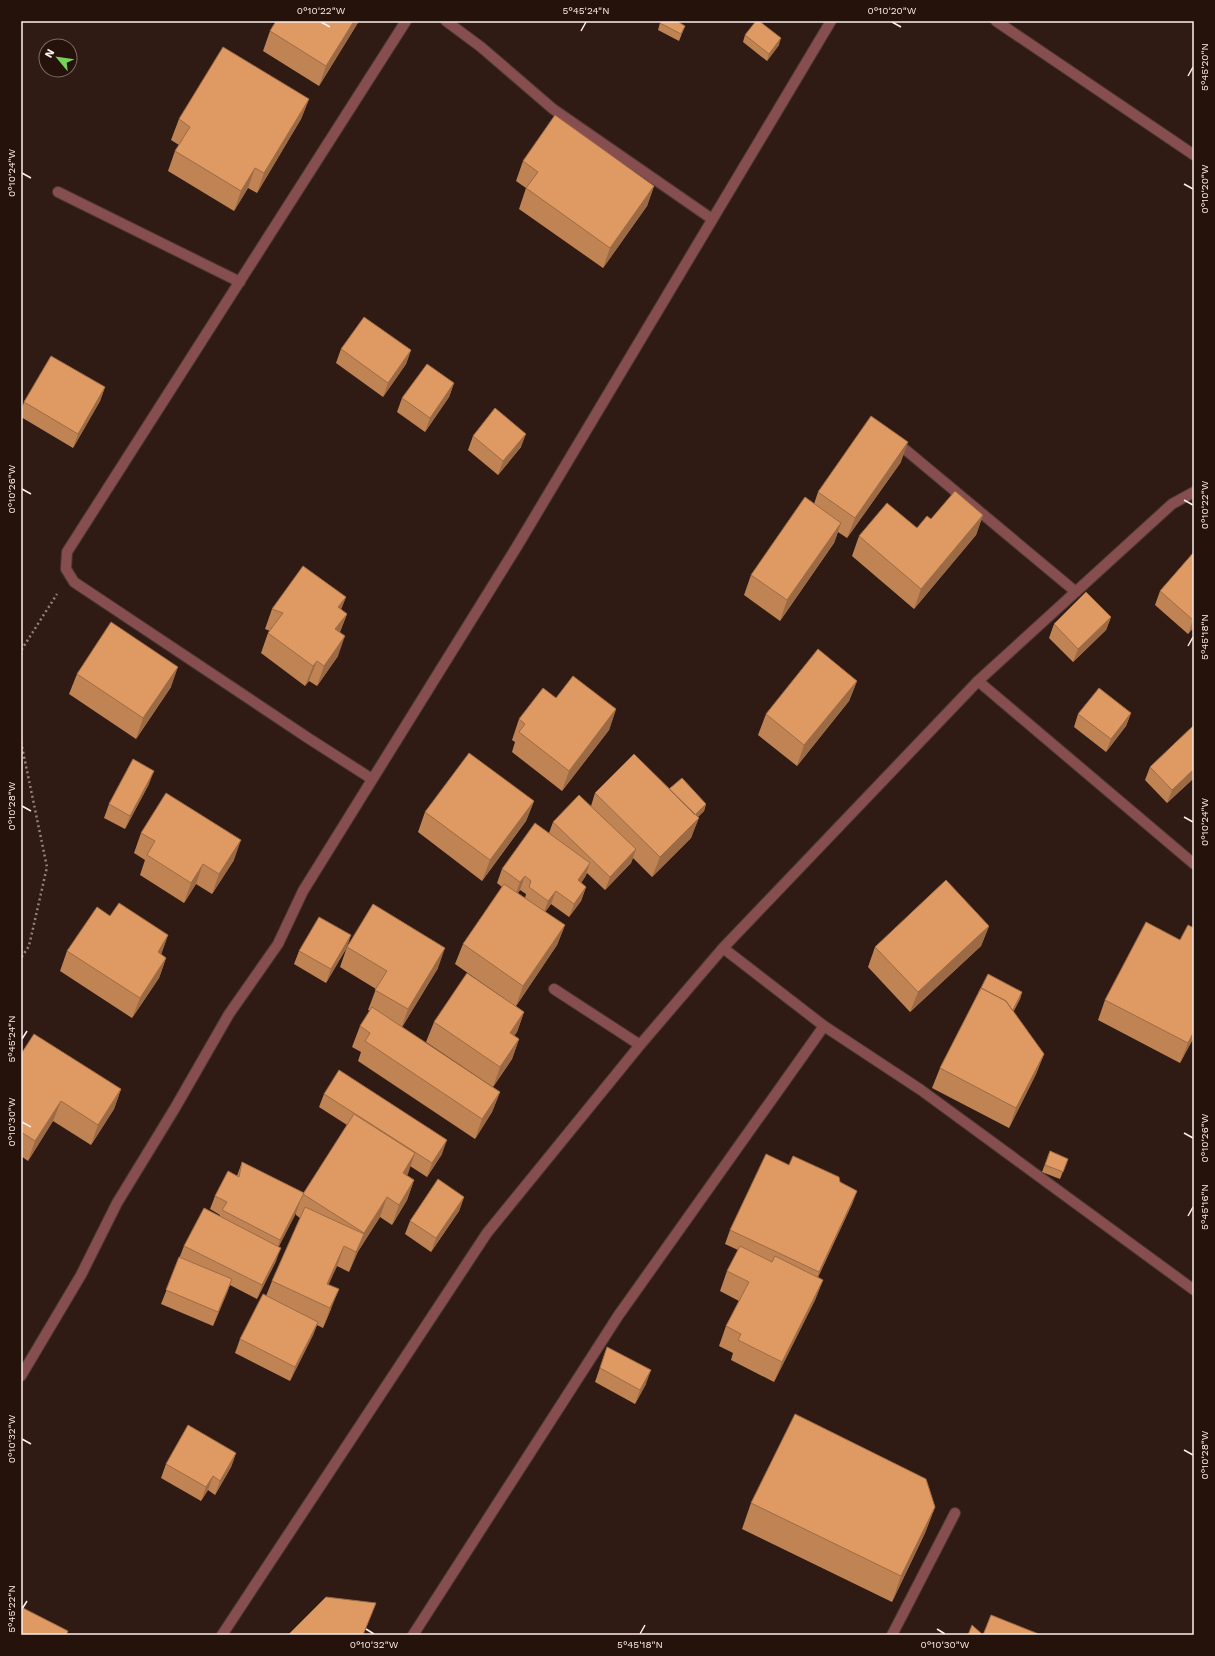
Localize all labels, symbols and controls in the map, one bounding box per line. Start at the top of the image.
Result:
text: 0°10'22"W [297,5,346,16]
text: 5°45'24"N [563,5,609,16]
text: 0°10'20"W [868,5,917,16]
north arrow [38,38,78,78]
text: 5°45'20"N [1199,43,1210,91]
text: N [42,47,57,60]
text: 0°10'24"W [6,149,17,197]
text: 0°10'20"W [1199,164,1210,213]
text: 0°10'26"W [6,464,17,513]
text: 0°10'22"W [1199,480,1210,529]
text: 5°45'18"N [1199,614,1210,660]
text: 0°10'28"W [6,781,17,830]
text: 0°10'24"W [1199,798,1210,846]
text: 5°45'24"N [6,1016,17,1062]
text: 0°10'30"W [6,1097,17,1146]
text: 0°10'26"W [1199,1113,1210,1162]
text: 5°45'16"N [1199,1184,1210,1230]
text: 0°10'32"W [6,1414,17,1463]
text: 0°10'28"W [1199,1430,1210,1479]
text: 5°45'22"N [6,1585,17,1633]
text: 0°10'32"W [350,1639,399,1650]
text: 5°45'18"N [617,1639,663,1650]
text: 0°10'30"W [921,1639,970,1650]

